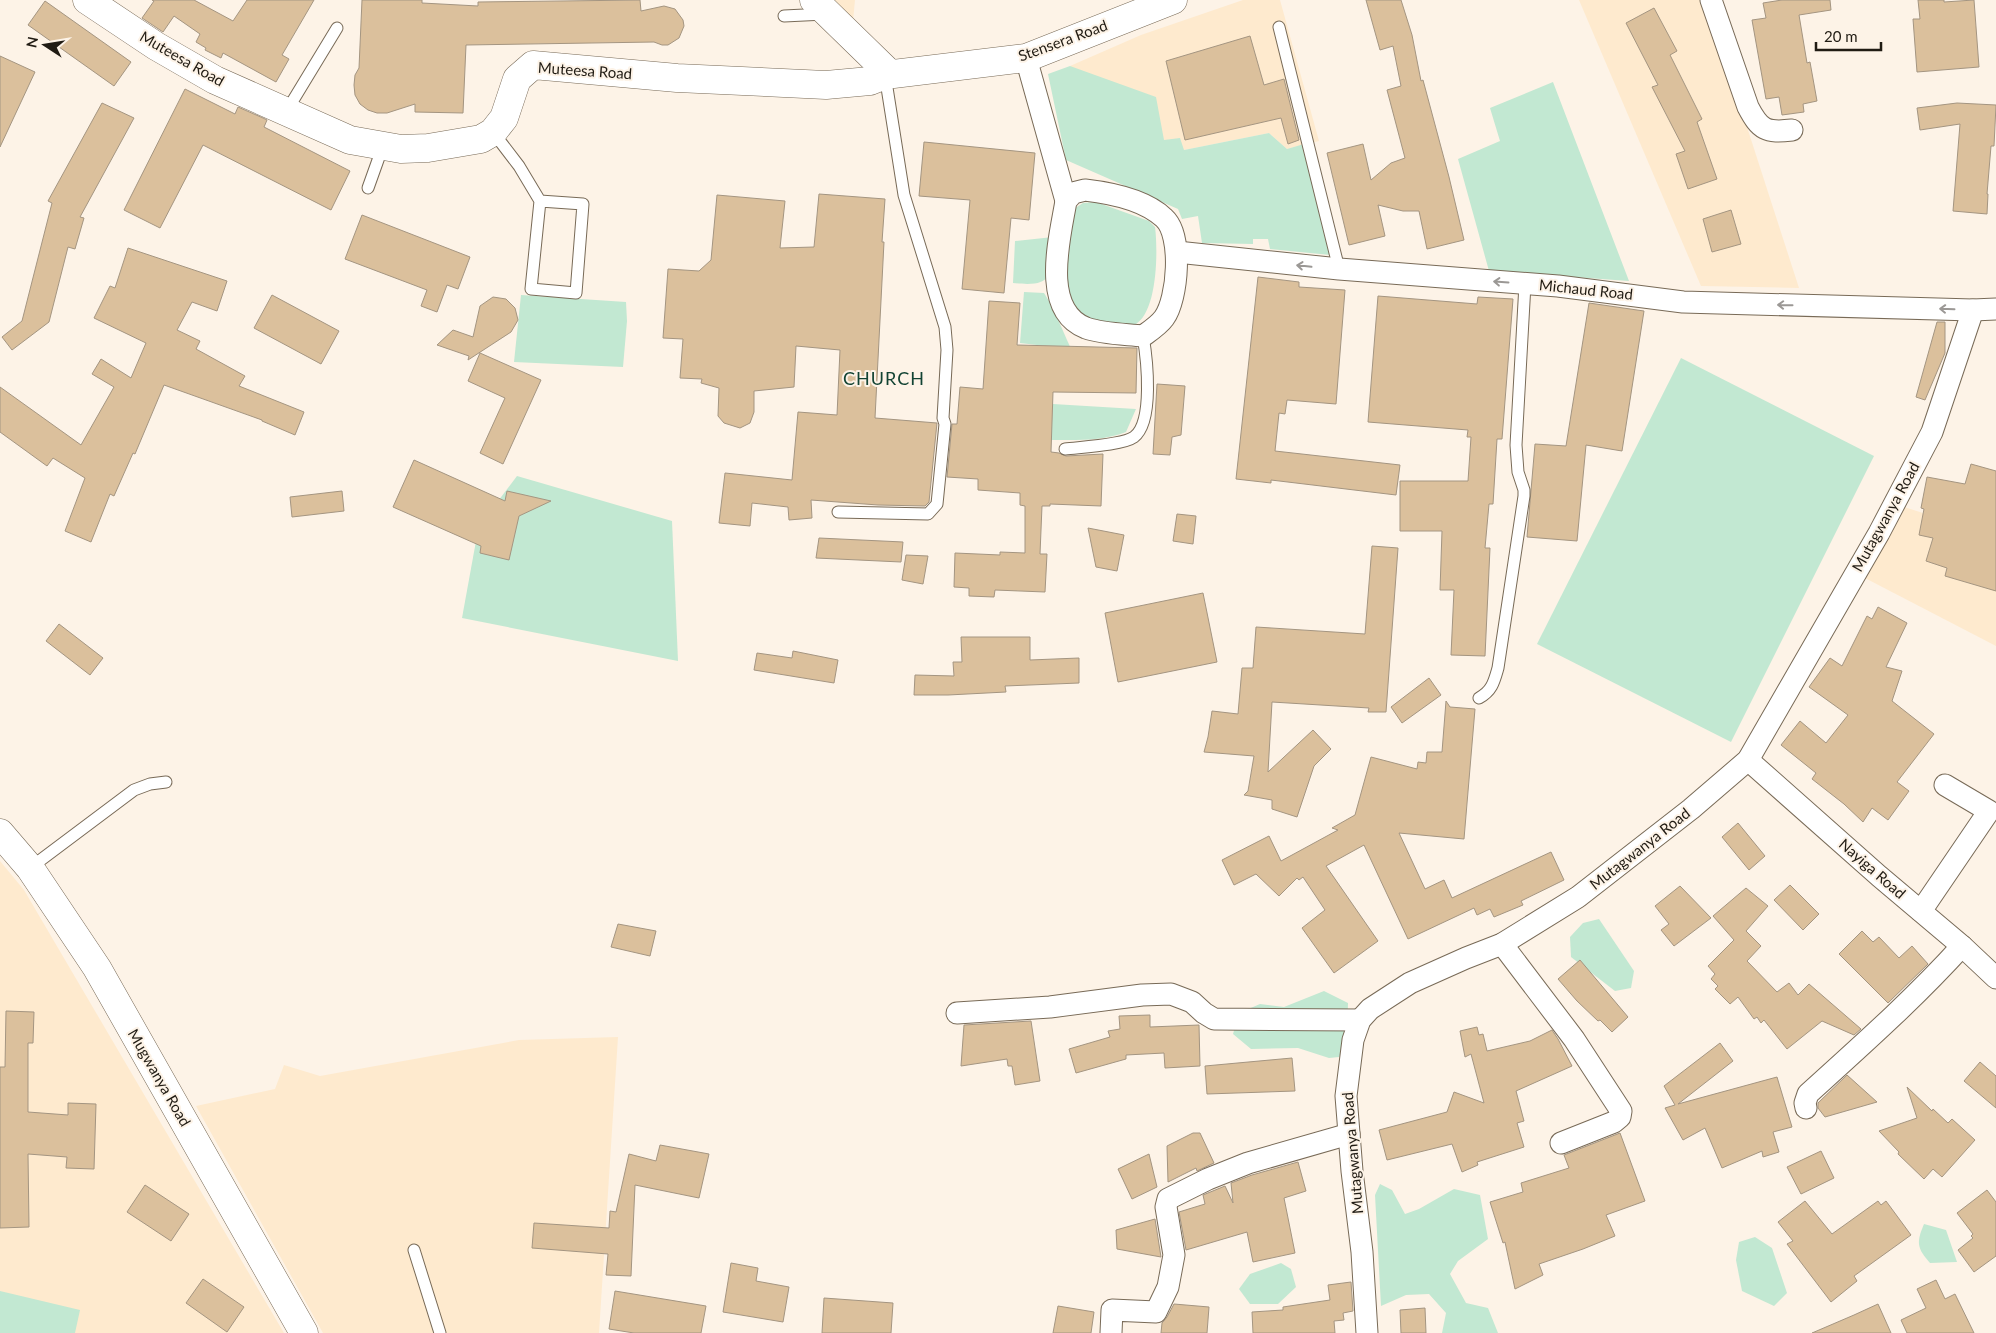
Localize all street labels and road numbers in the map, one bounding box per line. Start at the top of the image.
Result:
street label: Stensera Road [1016,16,1110,65]
street label: Muteesa Road [137,27,228,90]
street label: Muteesa Road [537,58,633,82]
street label: Michaud Road [1538,275,1634,303]
street label: Mutagwanya Road [1848,459,1923,574]
street label: Mutagwanya Road [1586,803,1693,893]
street label: Nayiga Road [1836,834,1910,902]
street label: Mugwanya Road [125,1026,195,1129]
street label: Mutagwanya Road [1338,1091,1366,1215]

